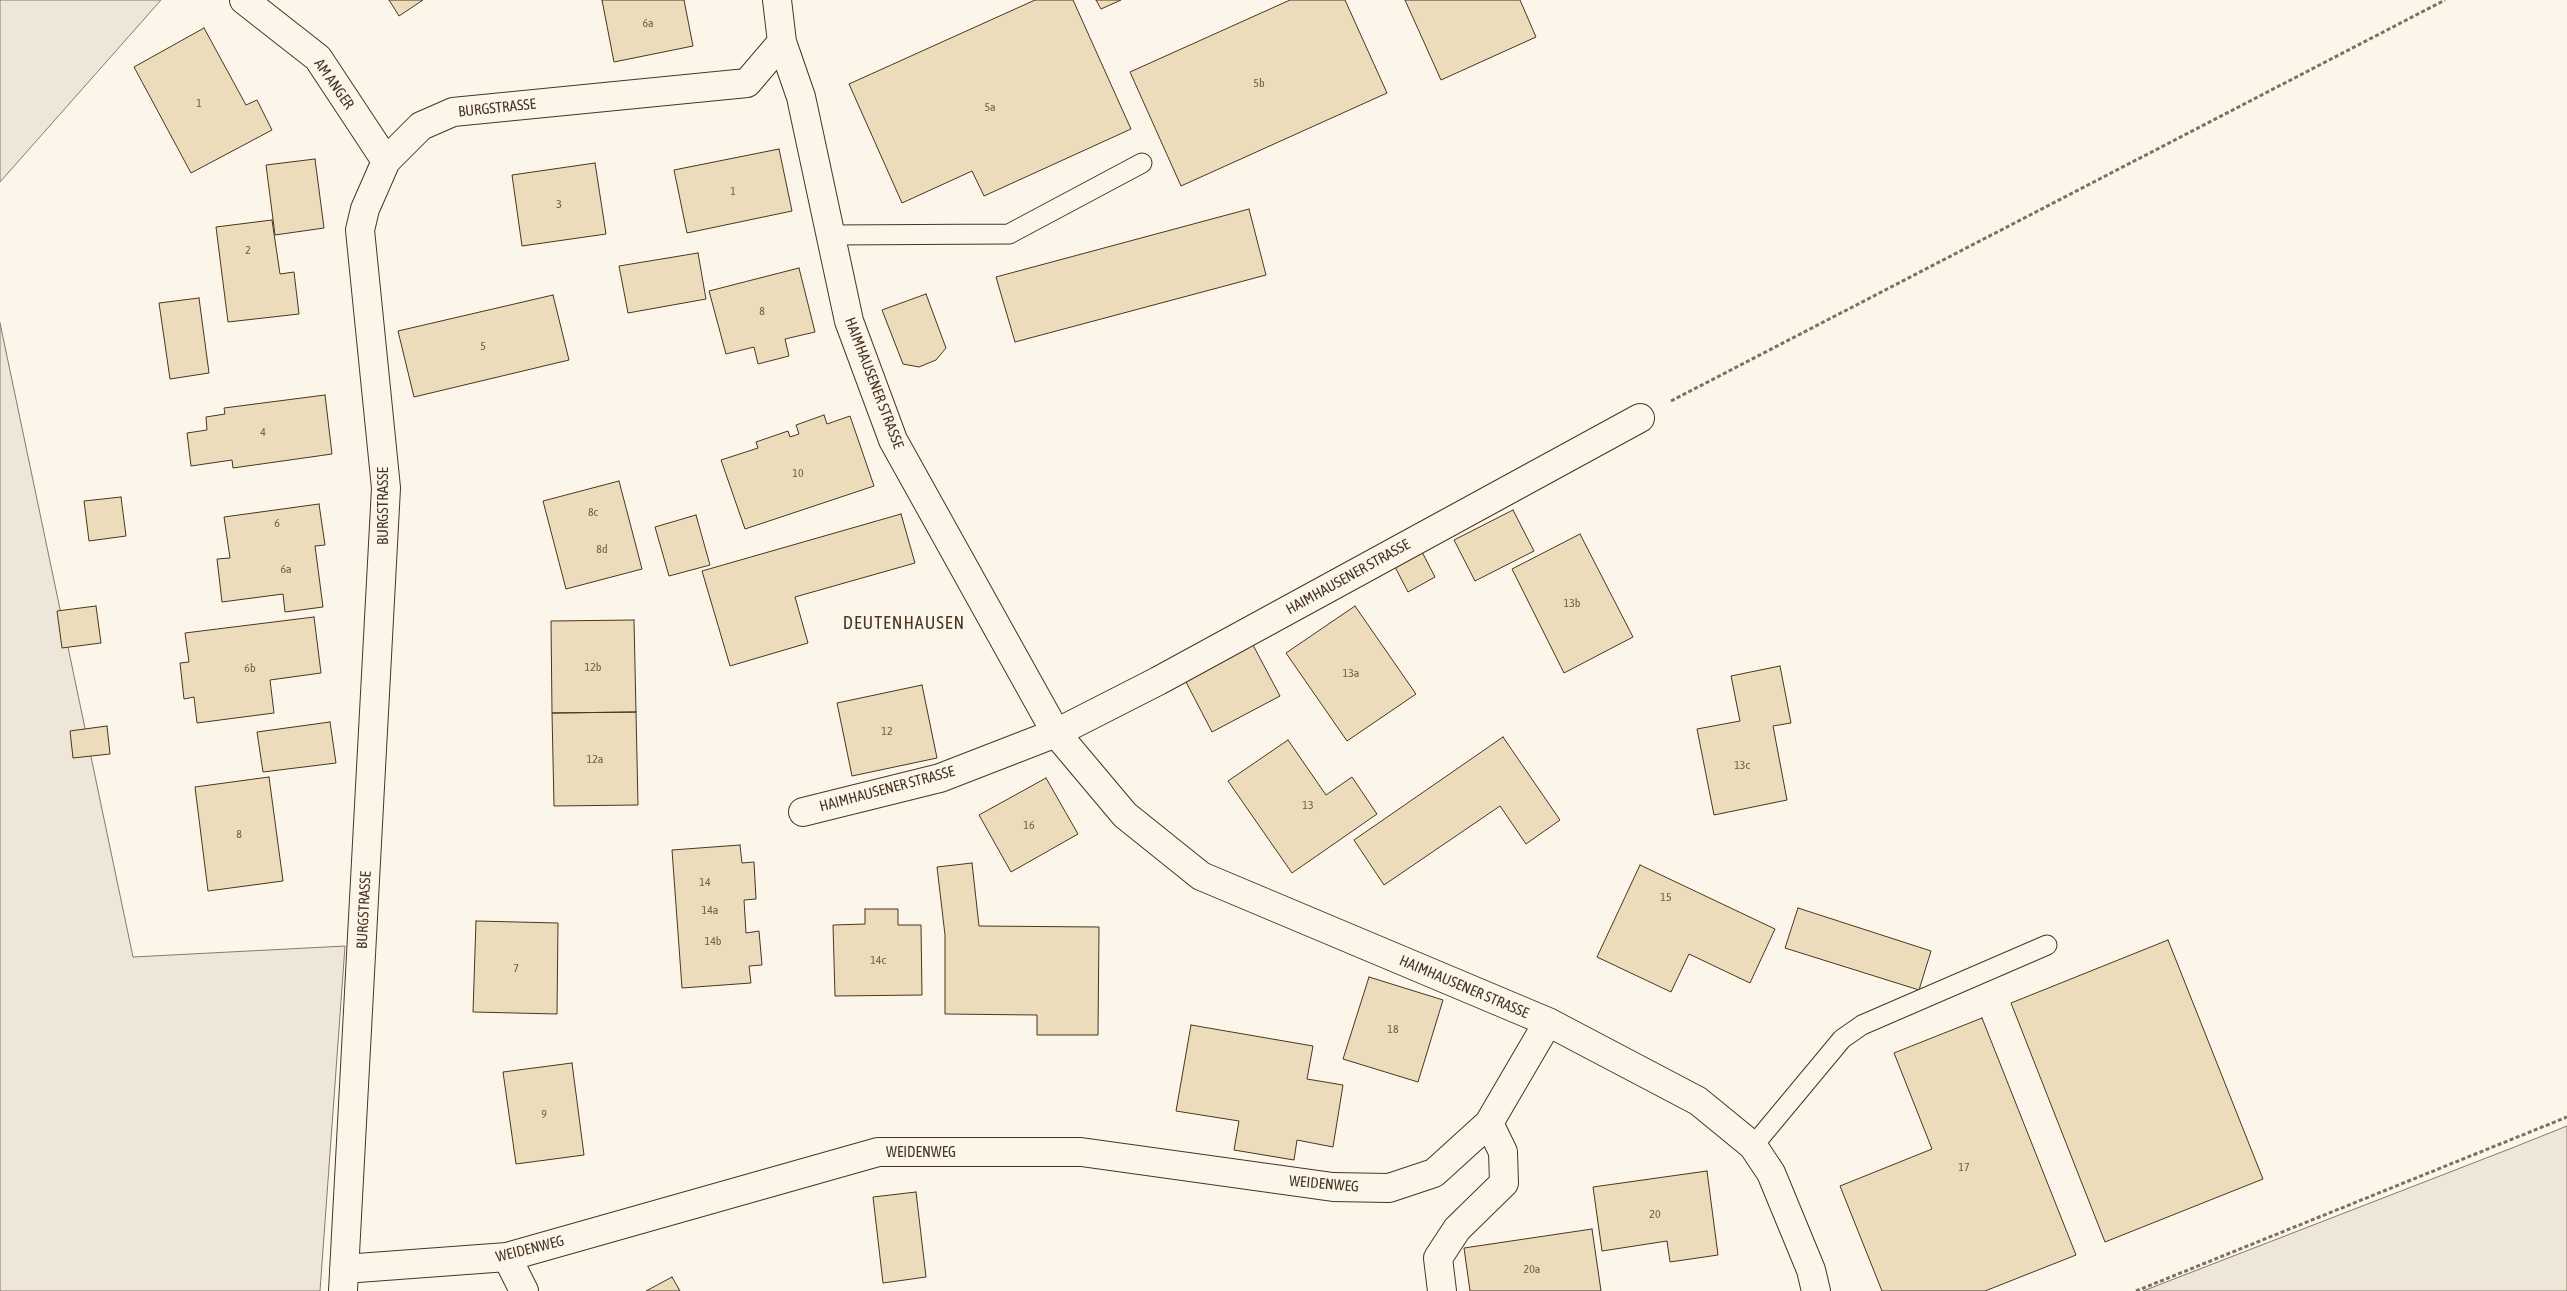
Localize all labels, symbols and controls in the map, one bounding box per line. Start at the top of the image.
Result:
house number: 6a [642,16,654,30]
street label: AM ANGER [310,55,358,113]
house number: 5b [1253,76,1265,90]
street label: BURGSTRASSE [457,95,537,121]
house number: 1 [196,96,202,110]
house number: 5a [984,100,996,114]
house number: 1 [730,184,736,198]
house number: 3 [556,197,562,211]
house number: 2 [245,243,251,257]
house number: 8 [759,304,765,318]
street label: HAIMHAUSENER STRASSE [841,315,907,451]
house number: 5 [480,339,486,353]
house number: 4 [260,425,266,439]
house number: 10 [792,466,804,480]
street label: BURGSTRASSE [374,467,392,545]
house number: 8c [588,505,598,519]
house number: 6 [274,516,280,530]
street label: HAIMHAUSENER STRASSE [1283,535,1413,619]
house number: 8d [596,542,608,556]
house number: 6a [280,562,292,576]
house number: 13b [1564,596,1580,610]
district label: DEUTENHAUSEN [841,612,967,634]
house number: 12b [585,660,601,674]
house number: 6b [244,661,256,675]
house number: 13a [1343,666,1359,680]
house number: 12 [881,724,893,738]
house number: 12a [587,752,603,766]
house number: 13c [1734,758,1750,772]
street label: HAIMHAUSENER STRASSE [818,762,956,816]
house number: 13 [1302,798,1314,812]
house number: 16 [1023,818,1035,832]
house number: 8 [236,827,242,841]
street label: BURGSTRASSE [353,871,375,949]
house number: 14 [699,875,711,889]
house number: 15 [1660,890,1672,904]
house number: 14a [702,903,718,917]
house number: 14b [705,934,721,948]
street label: HAIMHAUSENER STRASSE [1396,952,1532,1022]
house number: 14c [870,953,886,967]
house number: 7 [513,961,519,975]
house number: 18 [1387,1022,1399,1036]
house number: 9 [541,1107,547,1121]
street label: WEIDENWEG [886,1143,956,1161]
house number: 17 [1958,1160,1970,1174]
street label: WEIDENWEG [1288,1172,1360,1196]
house number: 20 [1649,1207,1661,1221]
street label: WEIDENWEG [494,1232,566,1266]
house number: 20a [1524,1262,1540,1276]

